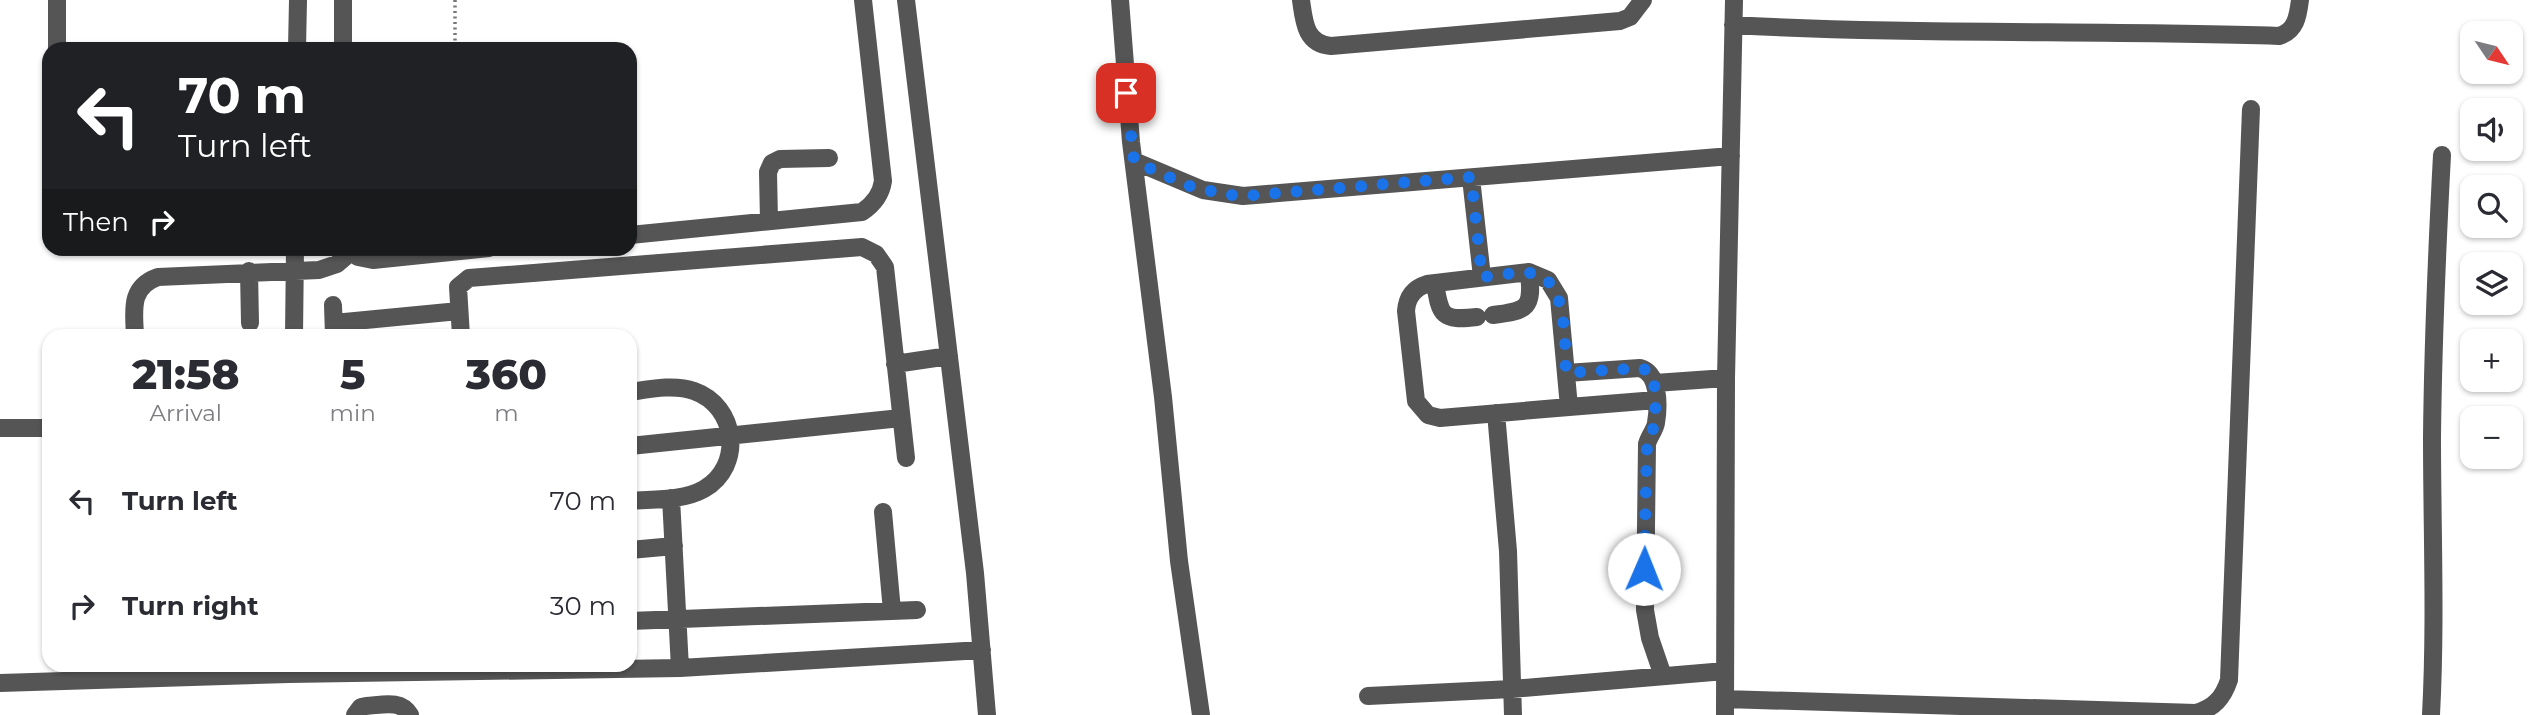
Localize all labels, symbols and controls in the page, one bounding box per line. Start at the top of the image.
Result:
north arrow [2460,21,2524,84]
map controls [2460,21,2523,469]
pin [1096,63,1156,123]
text: 70 m [178,66,306,125]
icon: left [63,70,154,161]
icon: arrive [1107,74,1145,112]
button: sound [2460,98,2523,161]
text: Turn left [178,126,312,165]
button: search [2460,175,2523,238]
icon: right [143,203,181,241]
text: Then [63,206,129,238]
button: layers [2460,252,2523,315]
button: + [2460,329,2523,392]
text: 21:58 [132,348,240,400]
text: 5 [340,348,365,400]
text: 360 [466,348,547,400]
text: Arrival [150,399,222,427]
text: min [330,399,376,427]
text: m [494,399,519,427]
button: − [2460,406,2523,469]
icon: left [63,482,101,520]
text: Turn left [122,485,238,517]
text: 70 m [550,485,616,517]
position arrow [1607,532,1681,606]
icon: right [63,587,101,625]
text: Turn right [122,590,258,622]
text: 30 m [550,590,616,622]

